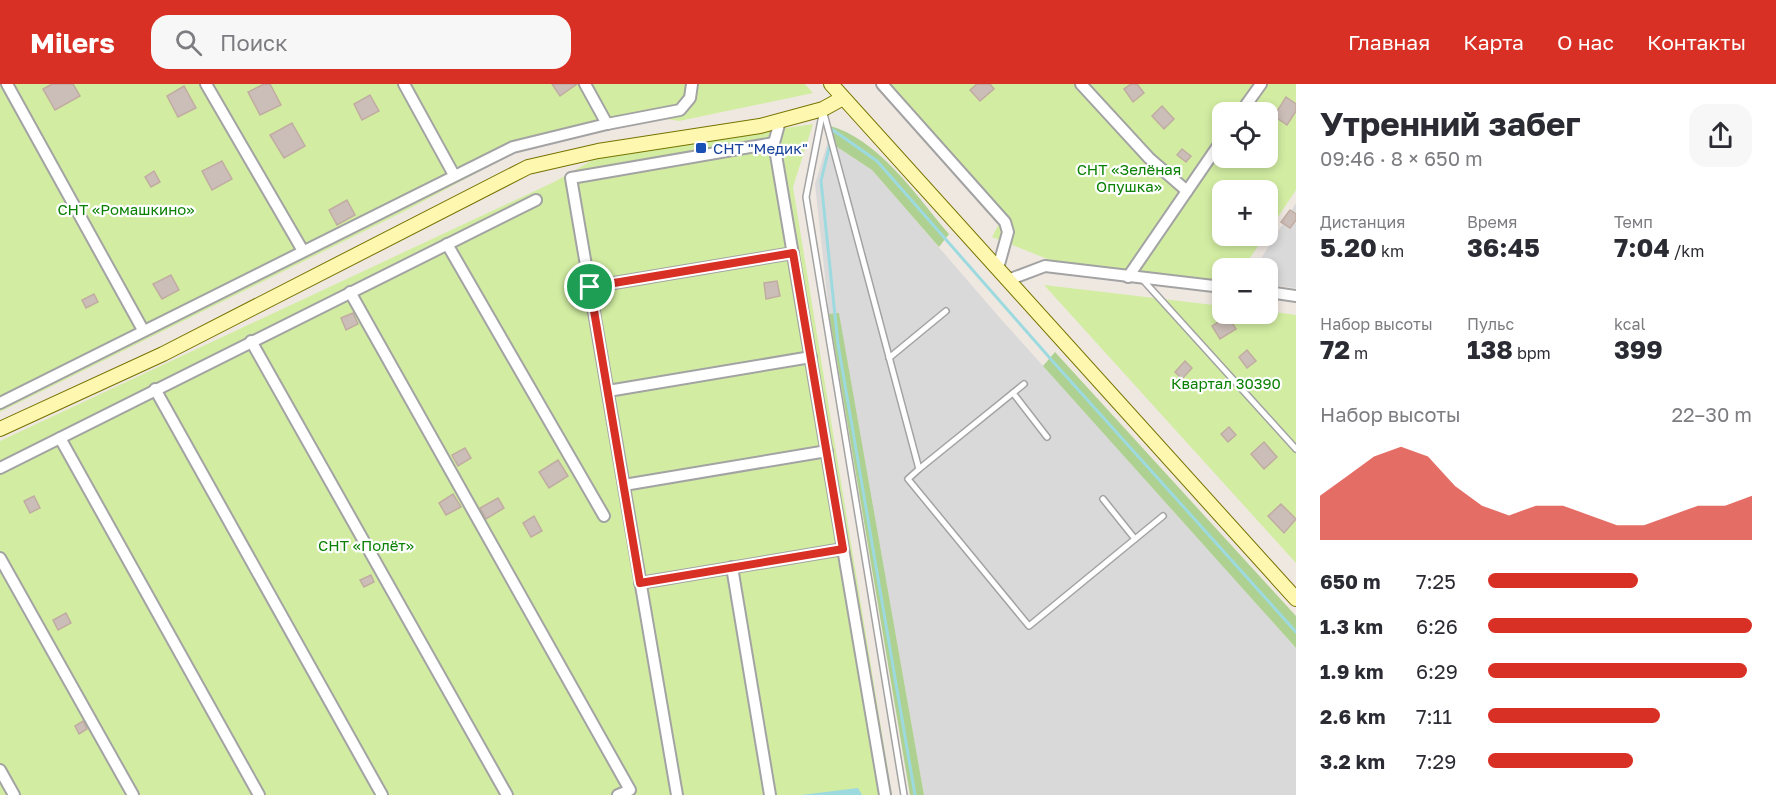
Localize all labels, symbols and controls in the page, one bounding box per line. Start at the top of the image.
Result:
search box [151,15,571,69]
text: Milers [30,26,115,59]
icon: search [172,26,205,59]
text: Поиск [220,29,288,56]
text: Главная [1348,29,1430,55]
text: Карта [1463,29,1524,55]
text: О нас [1557,29,1614,55]
text: Контакты [1647,29,1746,55]
map controls [1212,102,1278,324]
button: locate [1212,102,1278,168]
text: Утренний забег [1320,104,1581,143]
button: share [1689,104,1752,167]
place label: СНТ "Медик" [713,139,808,157]
marker: СНТ "Медик" [694,141,708,155]
text: 09:46 · 8 × 650 m [1320,146,1483,170]
park label: СНТ «Зелёная Опушка» [1077,160,1181,195]
button: + [1212,180,1278,246]
park label: СНТ «Ромашкино» [57,200,195,218]
text: Дистанция [1320,212,1405,232]
text: Время [1467,212,1517,232]
text: Темп [1614,212,1653,232]
text: 5.20 [1320,232,1377,263]
text: 36:45 [1467,232,1540,263]
text: 7:04 [1614,232,1670,263]
text: km [1377,241,1404,261]
text: /km [1670,241,1705,261]
button: − [1212,258,1278,324]
pin [564,261,615,312]
icon: arrive [573,270,606,303]
text: Набор высоты [1320,314,1433,334]
text: Пульс [1467,314,1514,334]
text: kcal [1614,314,1646,334]
text: 72 [1320,334,1350,365]
text: 138 [1467,334,1513,365]
text: 399 [1614,334,1663,365]
text: m [1350,343,1368,363]
text: bpm [1513,343,1551,363]
park label: Квартал 30390 [1171,374,1281,392]
text: Набор высоты [1320,402,1461,426]
text: 22–30 m [1671,402,1752,426]
park label: СНТ «Полёт» [318,536,414,554]
text: 650 m [1320,569,1380,593]
text: 7:25 [1416,569,1456,593]
text: 1.3 km [1320,614,1383,638]
text: 6:26 [1416,614,1458,638]
text: 1.9 km [1320,659,1384,683]
text: 6:29 [1416,659,1458,683]
text: 2.6 km [1320,704,1385,728]
text: 7:11 [1416,704,1452,728]
text: 3.2 km [1320,749,1385,773]
text: 7:29 [1416,749,1456,773]

